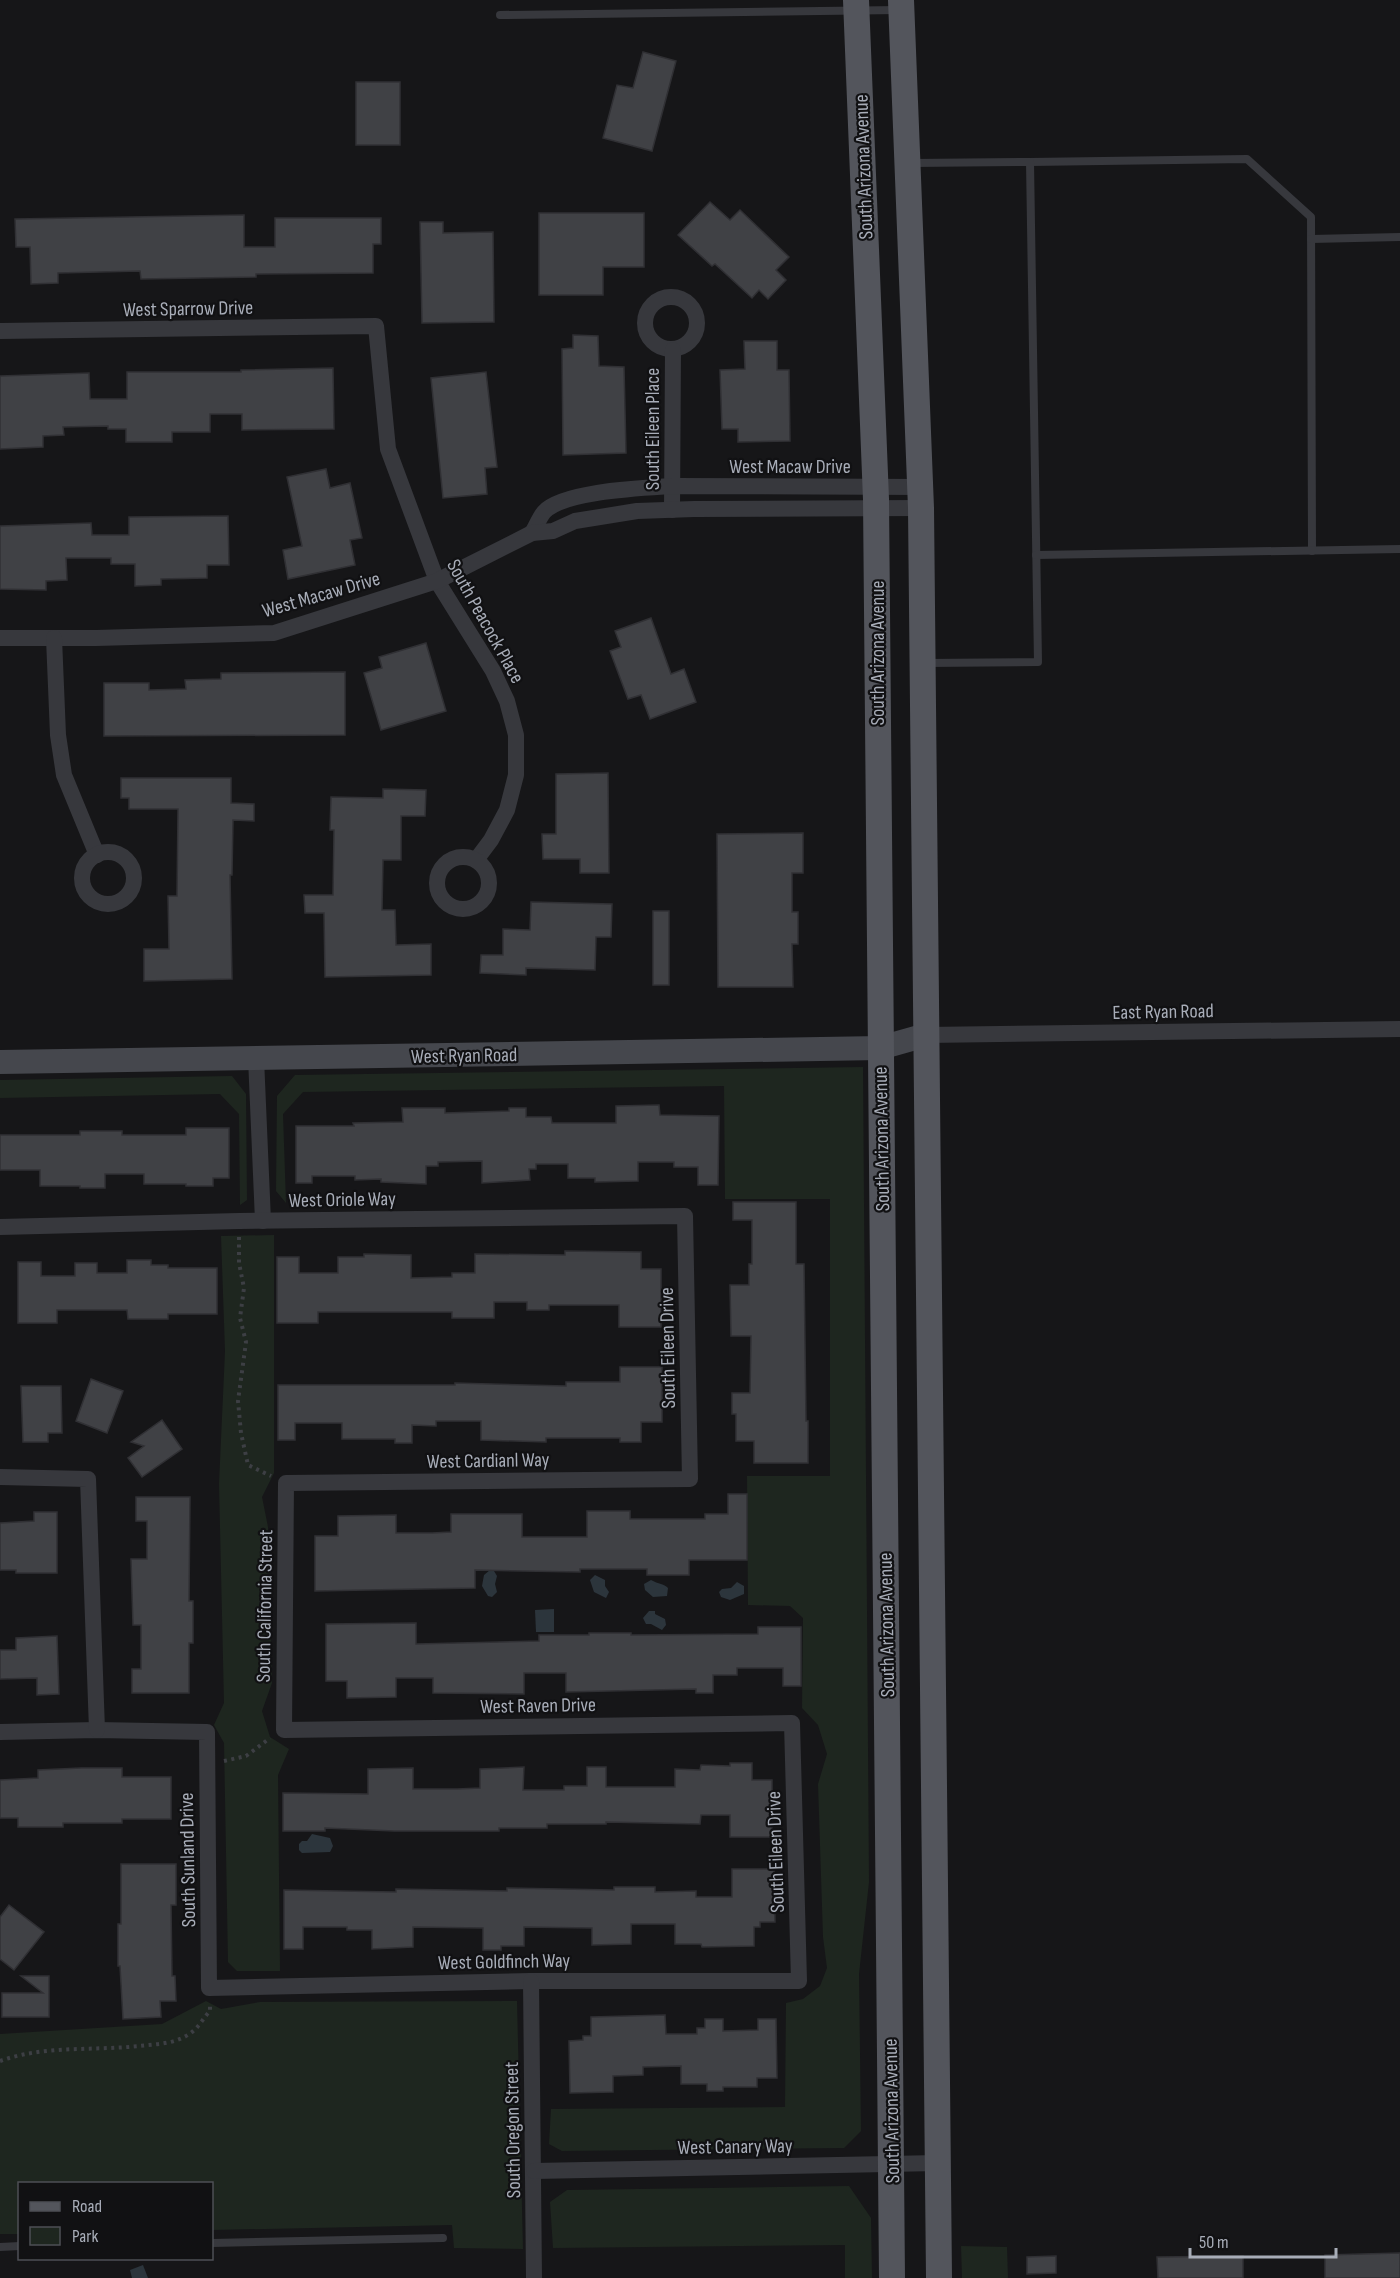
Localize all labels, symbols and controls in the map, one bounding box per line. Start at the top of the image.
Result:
street label: South Arizona Avenue [849,94,879,240]
street label: West Sparrow Drive [123,296,253,322]
street label: South Eileen Place [641,368,665,490]
street label: West Macaw Drive [729,455,851,479]
street label: South Peacock Place [441,555,529,688]
street label: West Macaw Drive [260,567,383,623]
street label: South Arizona Avenue [866,581,890,726]
street label: East Ryan Road [1112,999,1214,1025]
street label: West Ryan Road [411,1043,517,1069]
street label: South Arizona Avenue [869,1066,895,1212]
street label: West Oriole Way [288,1187,396,1213]
street label: South Eileen Drive [655,1287,681,1409]
street label: West Cardianl Way [426,1448,550,1474]
street label: South California Street [252,1529,278,1683]
street label: South Arizona Avenue [874,1552,900,1698]
street label: West Raven Drive [480,1693,596,1719]
street label: South Eileen Drive [762,1791,790,1913]
street label: South Sunland Drive [175,1792,201,1928]
street label: West Goldfinch Way [438,1949,571,1975]
street label: South Arizona Avenue [879,2038,905,2184]
street label: South Oregon Street [500,2062,526,2198]
street label: West Canary Way [677,2134,793,2160]
legend [18,2182,213,2260]
text: Road [72,2196,102,2217]
scale bar [1190,2221,1336,2259]
text: Park [72,2226,98,2247]
text: 50 m [1199,2232,1229,2253]

